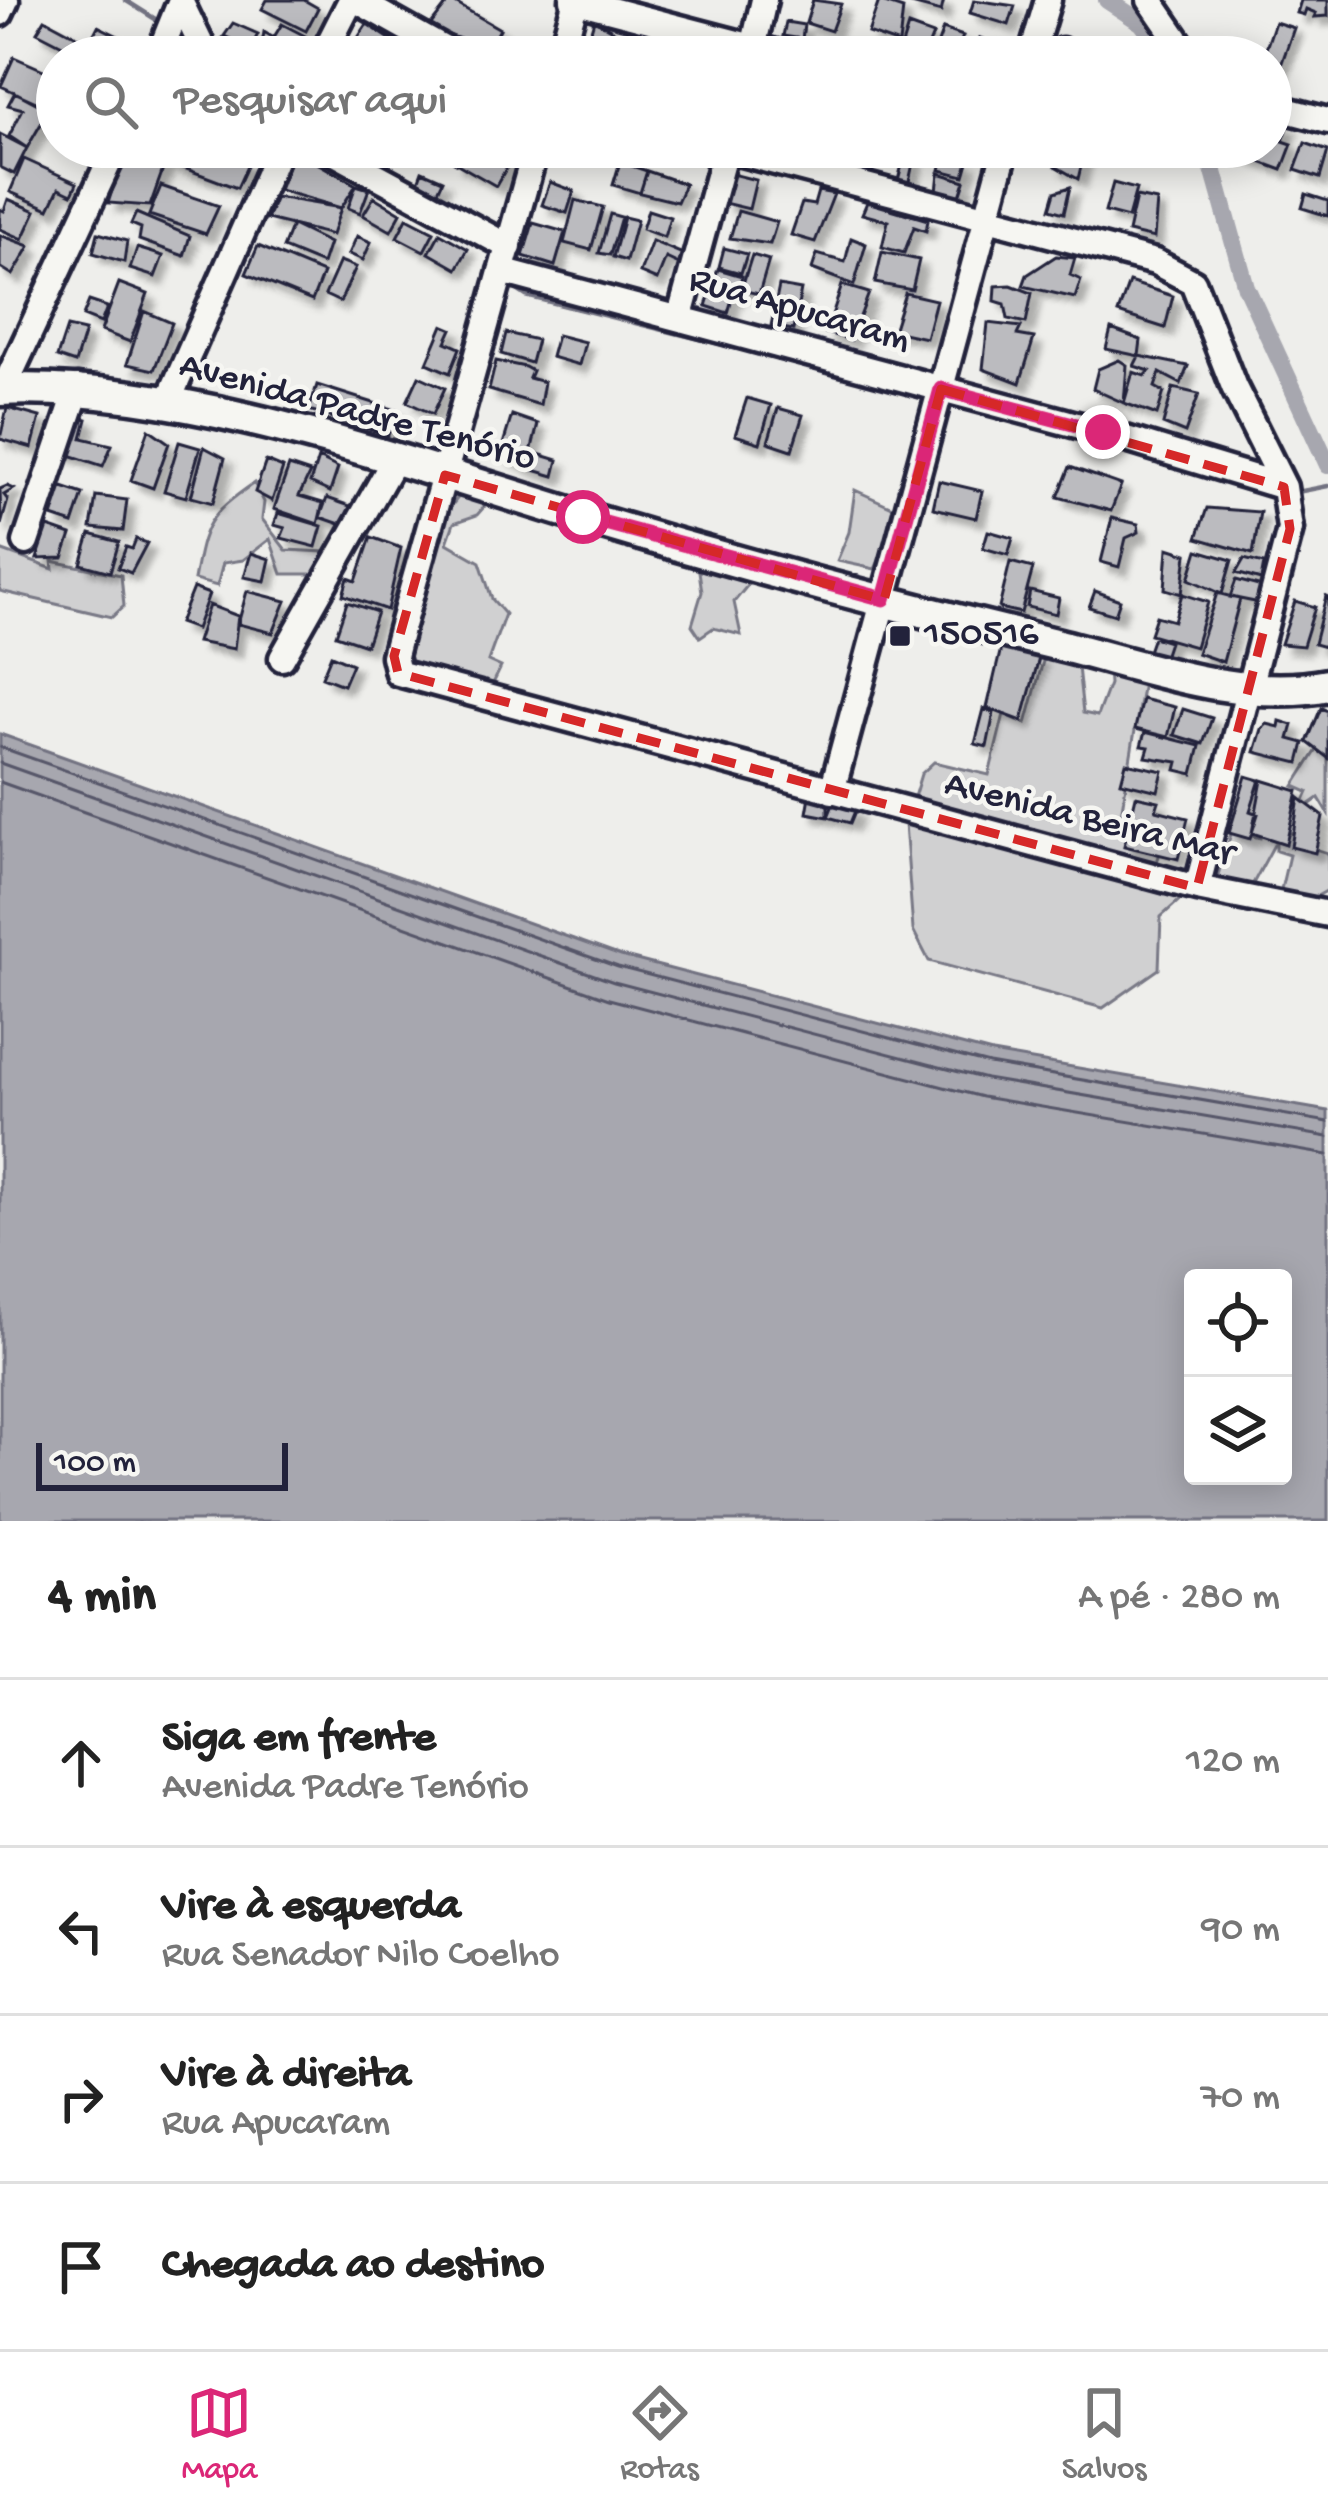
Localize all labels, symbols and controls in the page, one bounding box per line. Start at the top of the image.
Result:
search box [36,36,1292,168]
icon: search [78,69,144,135]
text: Pesquisar aqui [174,76,447,129]
street label: Rua Apucaram [683,258,915,366]
street label: Avenida Padre Tenório [174,344,540,484]
route end [1076,405,1130,459]
route start [556,490,610,544]
place label: 150516 [923,613,1039,659]
marker: 150516 [887,623,913,649]
street label: Avenida Beira Mar [939,763,1242,880]
map controls [1184,1269,1292,1485]
button: locate [1184,1269,1292,1377]
button: layers [1184,1377,1292,1485]
scale bar [36,1437,288,1490]
text: 100 m [54,1445,136,1483]
text: 4 min [48,1569,156,1629]
text: A pé · 280 m [1078,1576,1280,1622]
text: Siga em frente [162,1713,436,1766]
icon: ahead [48,1730,114,1796]
text: 120 m [1186,1740,1280,1786]
text: Avenida Padre Tenório [162,1766,529,1812]
text: Vire à esquerda [162,1881,461,1934]
icon: left [48,1898,114,1964]
text: 90 m [1201,1908,1280,1954]
text: Rua Senador Nilo Coelho [162,1934,559,1980]
text: Vire à direita [162,2049,411,2102]
icon: right [48,2066,114,2132]
text: 70 m [1201,2076,1280,2122]
text: Rua Apucaram [162,2102,390,2148]
icon: arrive [48,2234,114,2300]
text: Chegada ao destino [162,2240,544,2293]
tab: Mapa [182,2380,257,2490]
tab: Rotas [620,2380,699,2490]
tab: Salvos [1062,2380,1146,2490]

